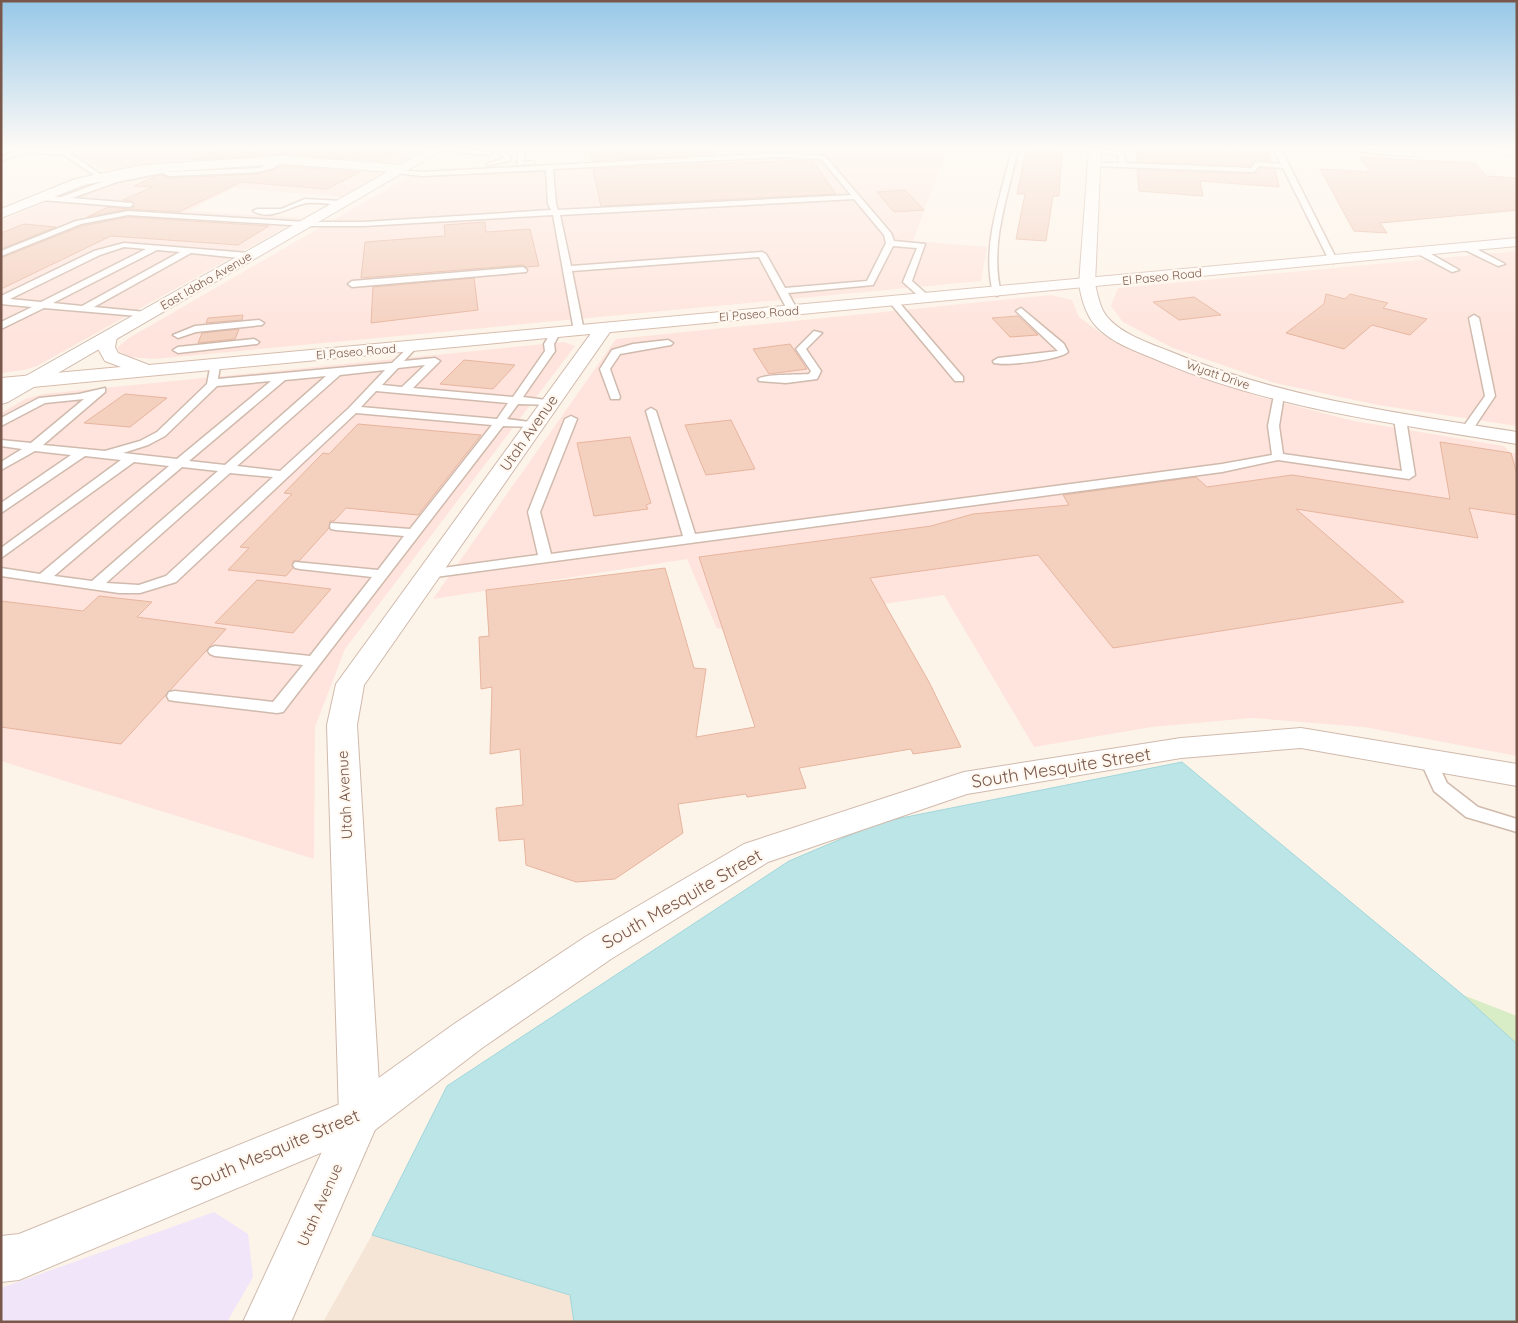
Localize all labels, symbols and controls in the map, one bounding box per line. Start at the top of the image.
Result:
street label: East Idaho Avenue [157,248,254,313]
street label: El Paseo Road [1121,265,1202,288]
street label: El Paseo Road [718,303,799,324]
street label: El Paseo Road [315,341,396,362]
street label: Wyatt Drive [1185,357,1252,392]
street label: Utah Avenue [495,391,562,475]
street label: South Mesquite Street [970,742,1152,793]
street label: Utah Avenue [333,750,356,840]
street label: South Mesquite Street [598,843,766,954]
street label: South Mesquite Street [187,1104,363,1196]
street label: Utah Avenue [293,1160,346,1249]

